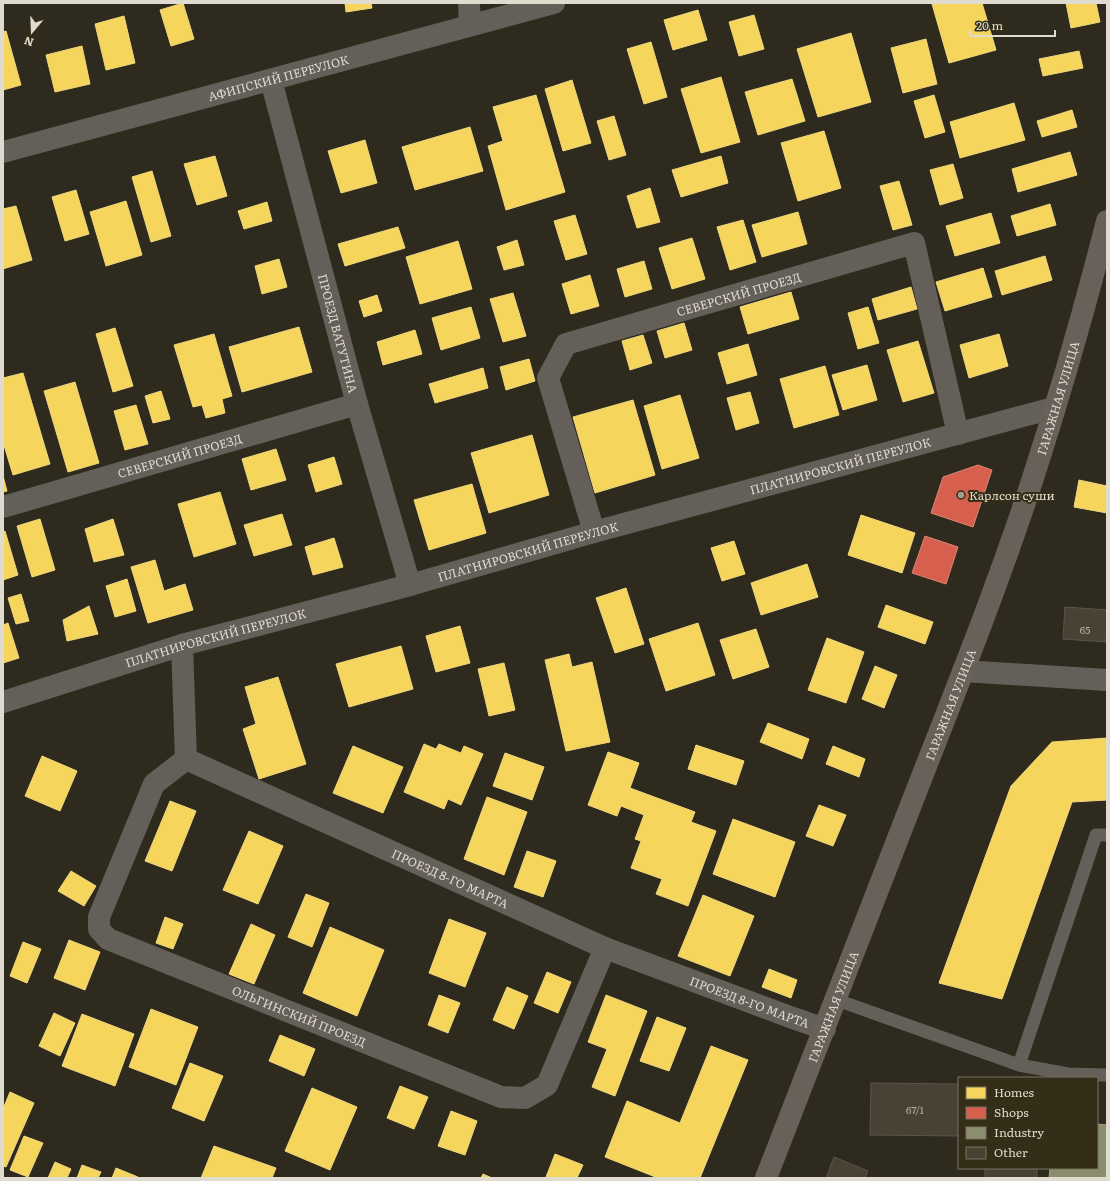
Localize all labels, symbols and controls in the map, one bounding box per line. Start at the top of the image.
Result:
north arrow [12,12,52,52]
scale bar [970,12,1055,38]
text: 20 m [976,16,1003,34]
text: N [21,33,35,51]
street label: АФИПСКИЙ ПЕРЕУЛОК [206,50,351,105]
street label: СЕВЕРСКИЙ ПРОЕЗД [674,267,803,320]
street label: ПРОЕЗД ВАТУТИНА [314,272,363,395]
street label: ГАРАЖНАЯ УЛИЦА [1032,339,1083,457]
street label: СЕВЕРСКИЙ ПРОЕЗД [115,429,244,482]
street label: ПЛАТНИРОВСКИЙ ПЕРЕУЛОК [748,432,933,499]
place label: Карлсон суши [969,486,1055,504]
marker: Карлсон суши [956,490,966,500]
street label: ПЛАТНИРОВСКИЙ ПЕРЕУЛОК [435,517,620,586]
street label: ПЛАТНИРОВСКИЙ ПЕРЕУЛОК [123,604,308,672]
house number: 65 [1080,622,1090,637]
street label: ГАРАЖНАЯ УЛИЦА [920,646,980,763]
street label: ПРОЕЗД 8-ГО МАРТА [389,844,512,912]
street label: ГАРАЖНАЯ УЛИЦА [803,948,863,1065]
street label: ПРОЕЗД 8-ГО МАРТА [687,971,812,1032]
street label: ОЛЬГИНСКИЙ ПРОЕЗД [229,981,369,1051]
legend [958,1077,1098,1169]
text: Homes [994,1083,1034,1101]
house number: 67/1 [906,1102,924,1117]
text: Shops [994,1103,1029,1121]
text: Industry [994,1123,1044,1141]
text: Other [994,1143,1028,1161]

